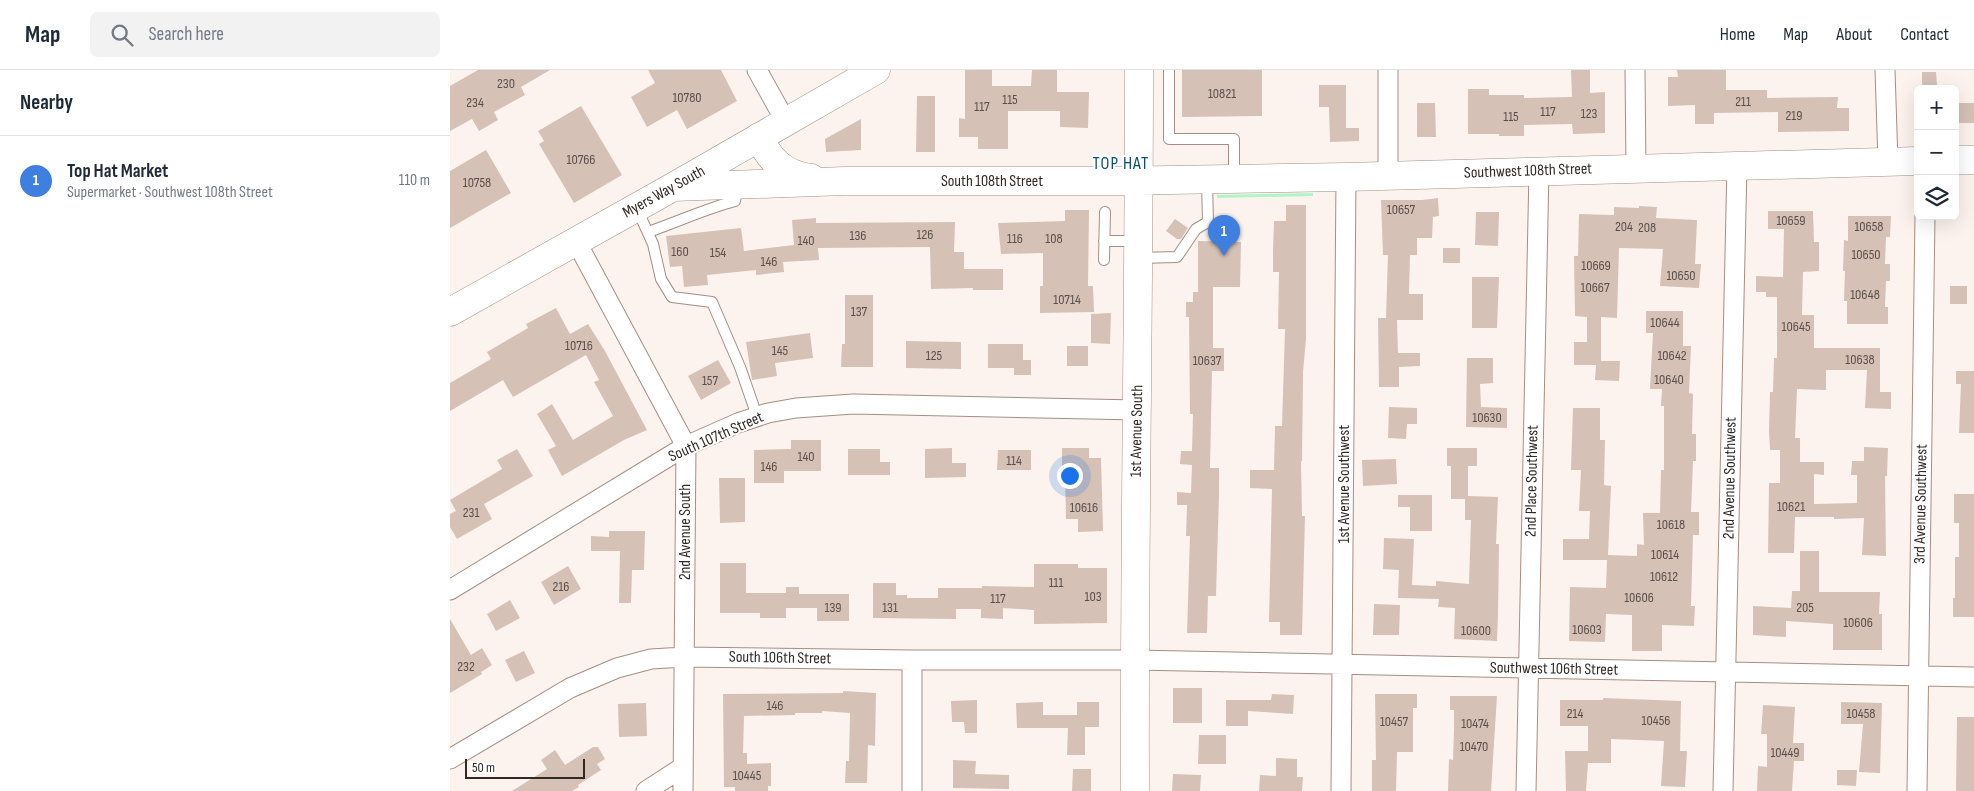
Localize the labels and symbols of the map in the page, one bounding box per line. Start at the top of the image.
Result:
house number: 230 [497,75,515,92]
house number: 10821 [1208,85,1236,102]
house number: 10780 [672,89,702,106]
house number: 115 [1002,91,1018,108]
house number: 211 [1735,93,1751,110]
house number: 234 [466,94,484,111]
house number: 117 [974,98,990,115]
house number: 117 [1540,103,1556,120]
house number: 123 [1581,105,1597,122]
house number: 219 [1786,107,1802,124]
house number: 115 [1503,108,1519,125]
house number: 10766 [567,151,595,168]
district label: TOP HAT [1093,153,1149,174]
street label: Southwest 108th Street [1464,159,1593,183]
street label: Myers Way South [619,162,709,222]
street label: South 108th Street [941,172,1043,191]
house number: 10758 [463,174,491,191]
house number: 10657 [1387,201,1416,218]
house number: 10659 [1776,212,1806,229]
pin: 1 [1208,215,1240,256]
house number: 204 [1615,218,1633,235]
house number: 10658 [1854,218,1884,235]
house number: 208 [1638,219,1656,236]
house number: 126 [917,226,933,243]
house number: 136 [850,227,866,244]
house number: 116 [1007,230,1023,247]
house number: 108 [1045,230,1063,247]
house number: 140 [798,232,815,249]
house number: 160 [671,243,689,260]
house number: 154 [710,244,726,261]
house number: 10650 [1851,246,1881,263]
house number: 146 [761,253,777,270]
house number: 10669 [1581,257,1611,274]
house number: 10650 [1666,267,1696,284]
house number: 10667 [1580,279,1610,296]
house number: 10648 [1850,286,1880,303]
house number: 10714 [1053,291,1081,308]
house number: 137 [851,303,868,320]
house number: 10644 [1650,314,1680,331]
house number: 10645 [1781,318,1811,335]
house number: 10716 [565,337,593,354]
house number: 145 [772,342,789,359]
house number: 125 [926,347,943,364]
house number: 10642 [1657,347,1687,364]
house number: 10638 [1845,351,1875,368]
house number: 10637 [1193,352,1222,369]
house number: 10640 [1654,371,1684,388]
house number: 157 [702,372,718,389]
street label: 1st Avenue South [1127,385,1147,477]
street label: South 107th Street [666,408,766,466]
house number: 10630 [1472,409,1502,426]
street label: 2nd Avenue Southwest [1719,417,1741,539]
street label: 1st Avenue Southwest [1335,425,1354,543]
street label: 2nd Place Southwest [1522,425,1542,537]
street label: 3rd Avenue Southwest [1910,444,1932,564]
house number: 140 [798,448,815,465]
house number: 114 [1006,452,1022,469]
house number: 146 [761,458,777,475]
your location [1057,463,1083,489]
street label: 2nd Avenue South [676,484,695,580]
house number: 10621 [1777,498,1805,515]
house number: 10616 [1070,499,1098,516]
house number: 231 [463,504,479,521]
house number: 10618 [1657,516,1685,533]
house number: 10614 [1651,546,1679,563]
house number: 10612 [1650,568,1678,585]
house number: 111 [1049,574,1063,591]
house number: 216 [553,578,569,595]
house number: 103 [1084,588,1102,605]
house number: 10606 [1624,589,1654,606]
house number: 117 [990,590,1006,607]
house number: 139 [825,599,841,616]
house number: 131 [882,599,898,616]
house number: 205 [1796,599,1814,616]
house number: 10606 [1843,614,1873,631]
house number: 10603 [1572,621,1602,638]
house number: 10600 [1461,622,1491,639]
street label: South 106th Street [729,648,831,668]
house number: 232 [457,658,475,675]
street label: Southwest 106th Street [1490,658,1618,680]
house number: 146 [767,697,783,714]
house number: 214 [1567,705,1583,722]
house number: 10458 [1847,705,1875,722]
house number: 10456 [1642,712,1670,729]
house number: 10457 [1380,713,1408,730]
house number: 10474 [1461,715,1489,732]
house number: 10470 [1460,738,1488,755]
house number: 10449 [1770,744,1800,761]
scale bar [465,756,585,779]
house number: 10445 [733,767,762,784]

